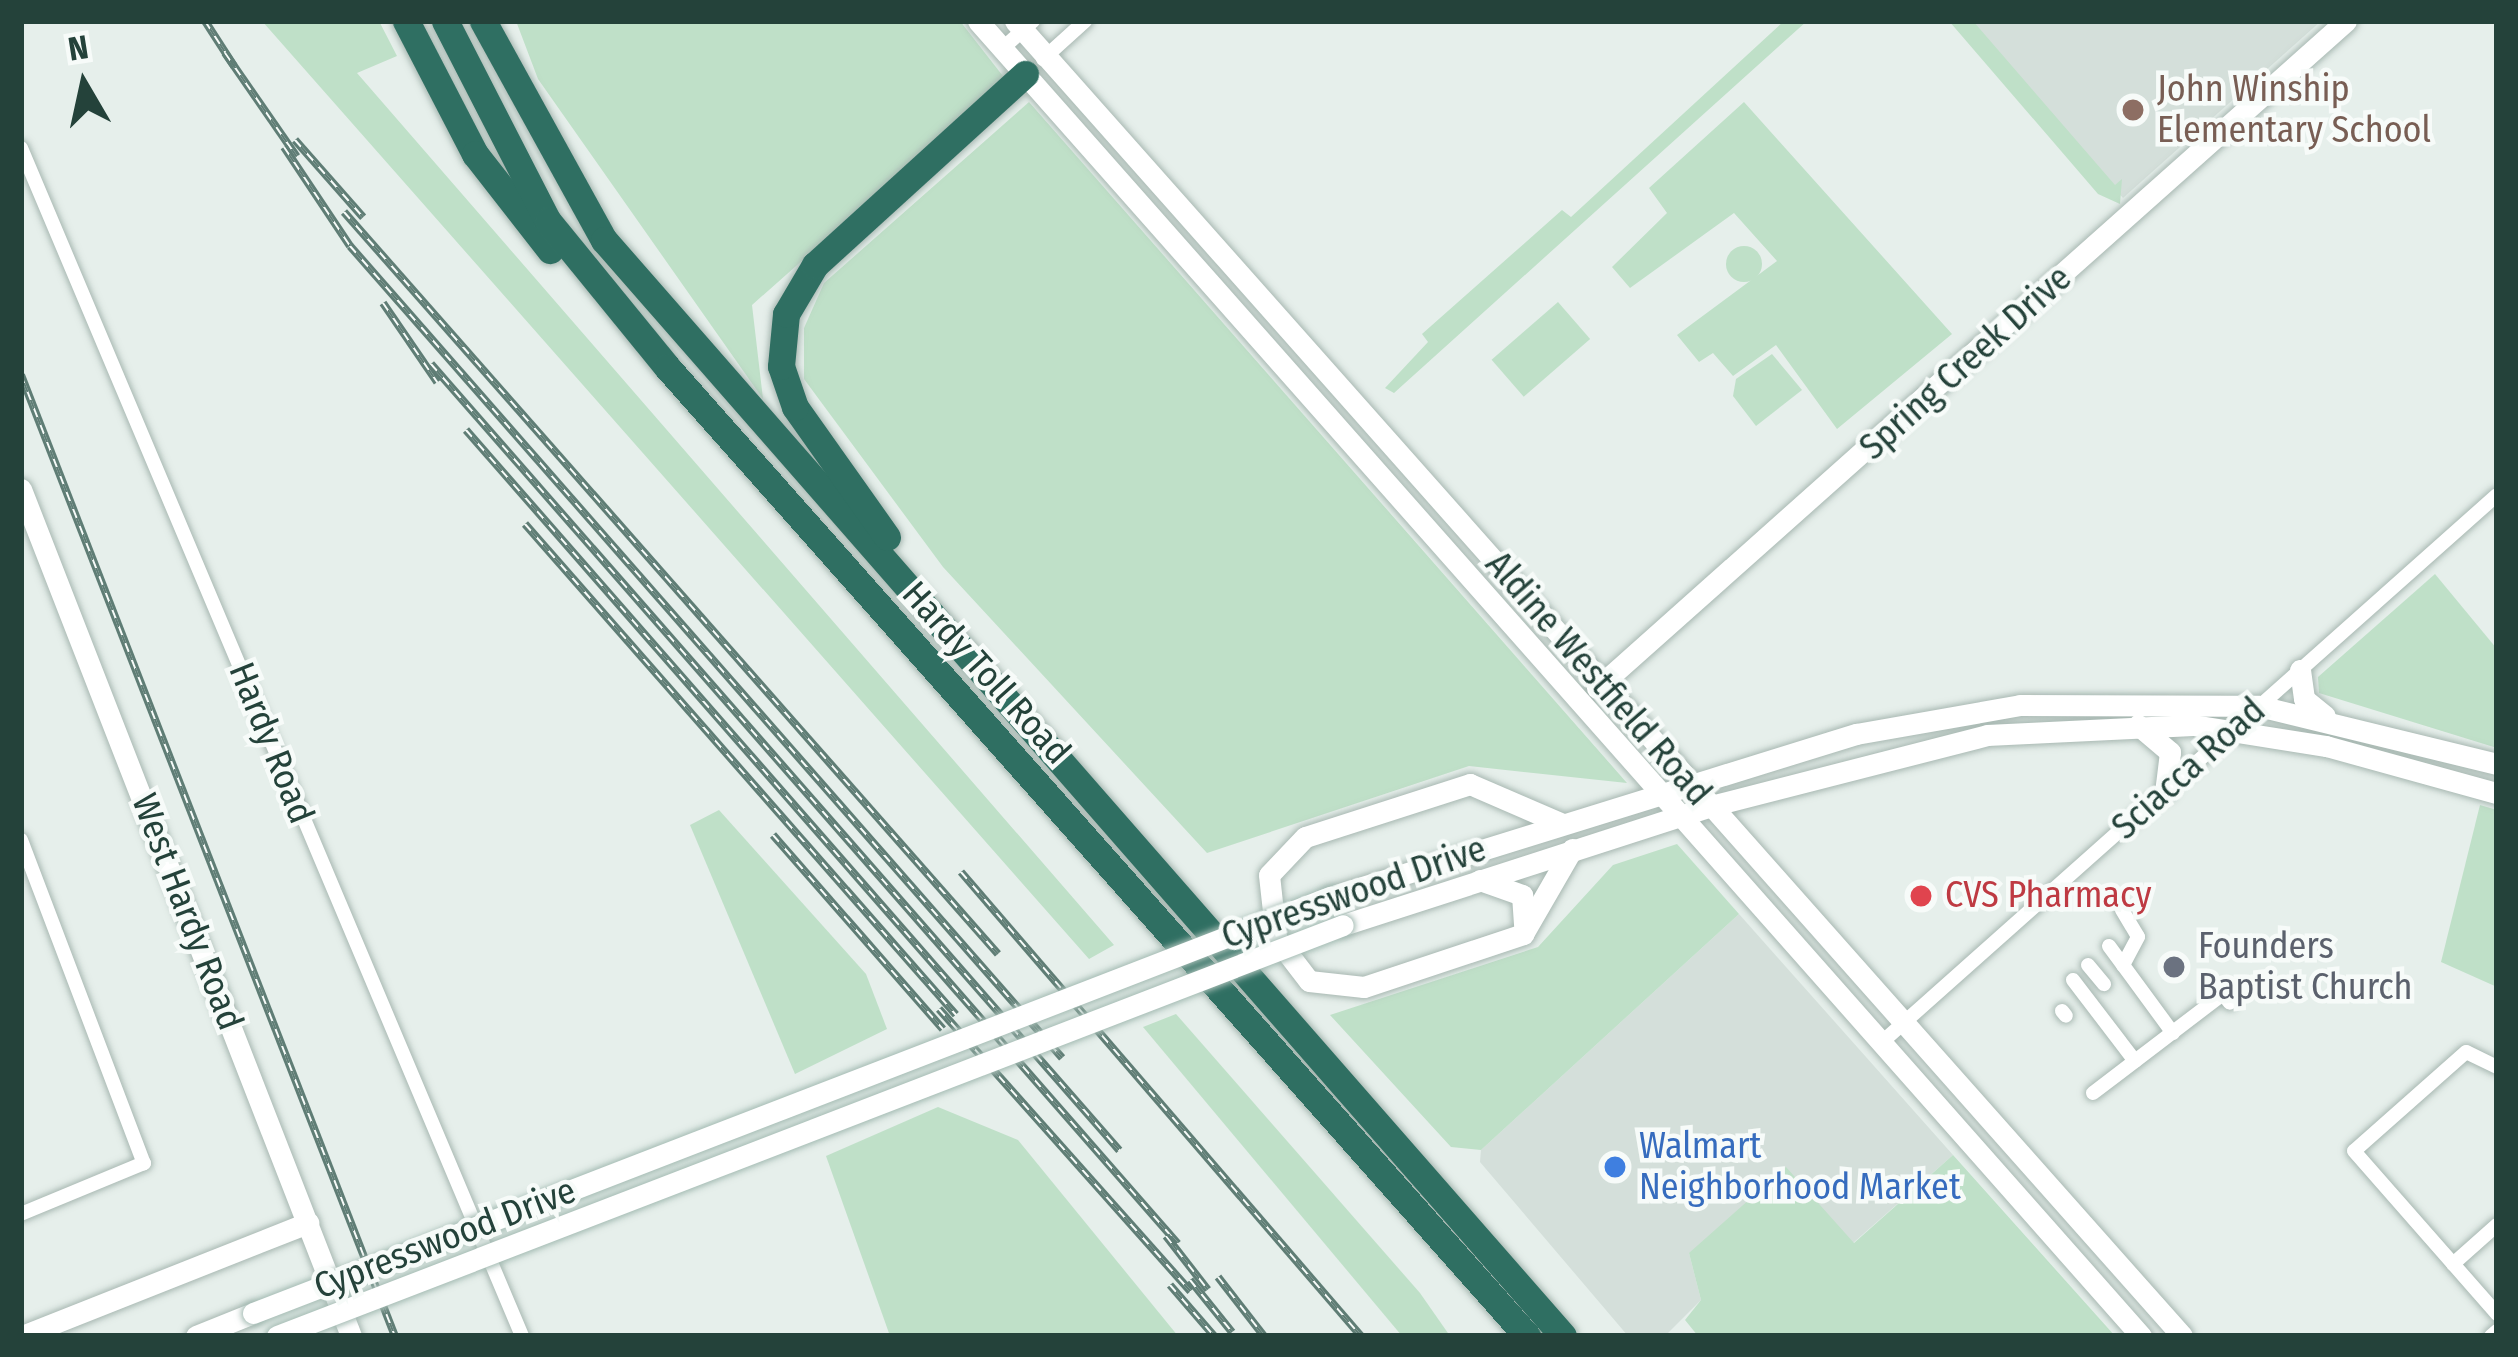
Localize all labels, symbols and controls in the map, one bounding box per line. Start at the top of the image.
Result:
north arrow [24,24,144,144]
text: N [65,27,91,70]
place label: John Winship Elementary School [2157,67,2431,152]
marker: John Winship Elementary School [2120,97,2146,123]
street label: Spring Creek Drive [1851,257,2081,469]
street label: Aldine Westfield Road [1476,543,1720,815]
street label: Hardy Toll Road [893,573,1079,773]
street label: Hardy Road [219,656,323,830]
street label: Sciacca Road [2104,689,2274,849]
street label: West Hardy Road [122,788,252,1036]
street label: Cypresswood Drive [1216,828,1492,958]
place label: CVS Pharmacy [1945,874,2151,918]
marker: CVS Pharmacy [1908,883,1934,909]
place label: Founders Baptist Church [2198,924,2413,1009]
marker: Founders Baptist Church [2161,954,2187,980]
place label: Walmart Neighborhood Market [1639,1124,1961,1209]
marker: Walmart Neighborhood Market [1602,1154,1628,1180]
street label: Cypresswood Drive [308,1169,582,1309]

